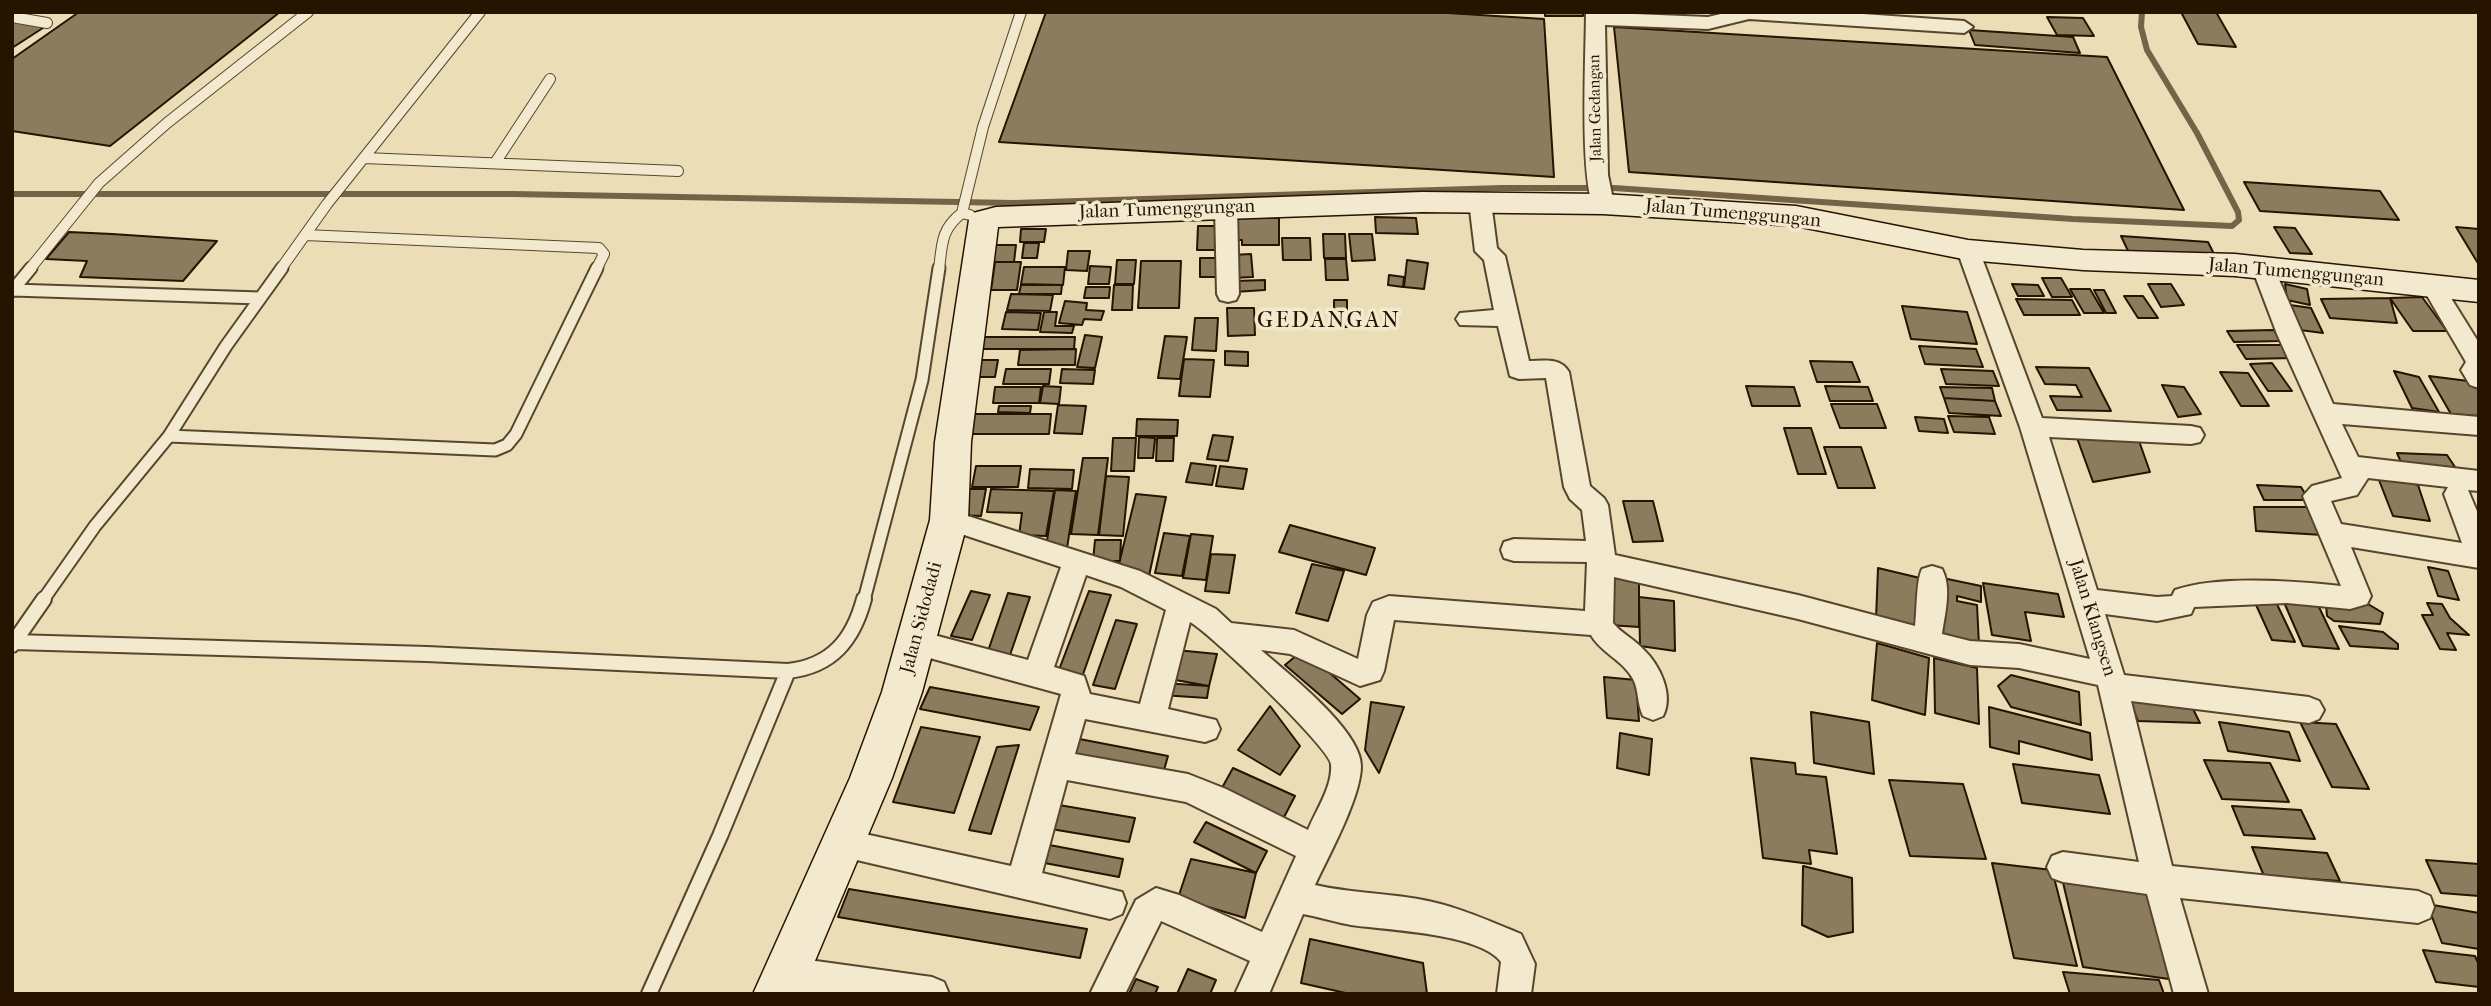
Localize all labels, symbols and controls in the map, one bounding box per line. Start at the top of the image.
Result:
street label: Jalan Gedangan [1585,54,1607,162]
street label: Jalan Tumenggungan [1644,195,1822,233]
street label: Jalan Tumenggungan [1079,196,1255,224]
street label: Jalan Tumenggungan [2207,254,2385,292]
district label: GEDANGAN [1258,307,1400,335]
street label: Jalan Klangsen [2063,557,2121,679]
street label: Jalan Sidodadi [896,560,948,676]

